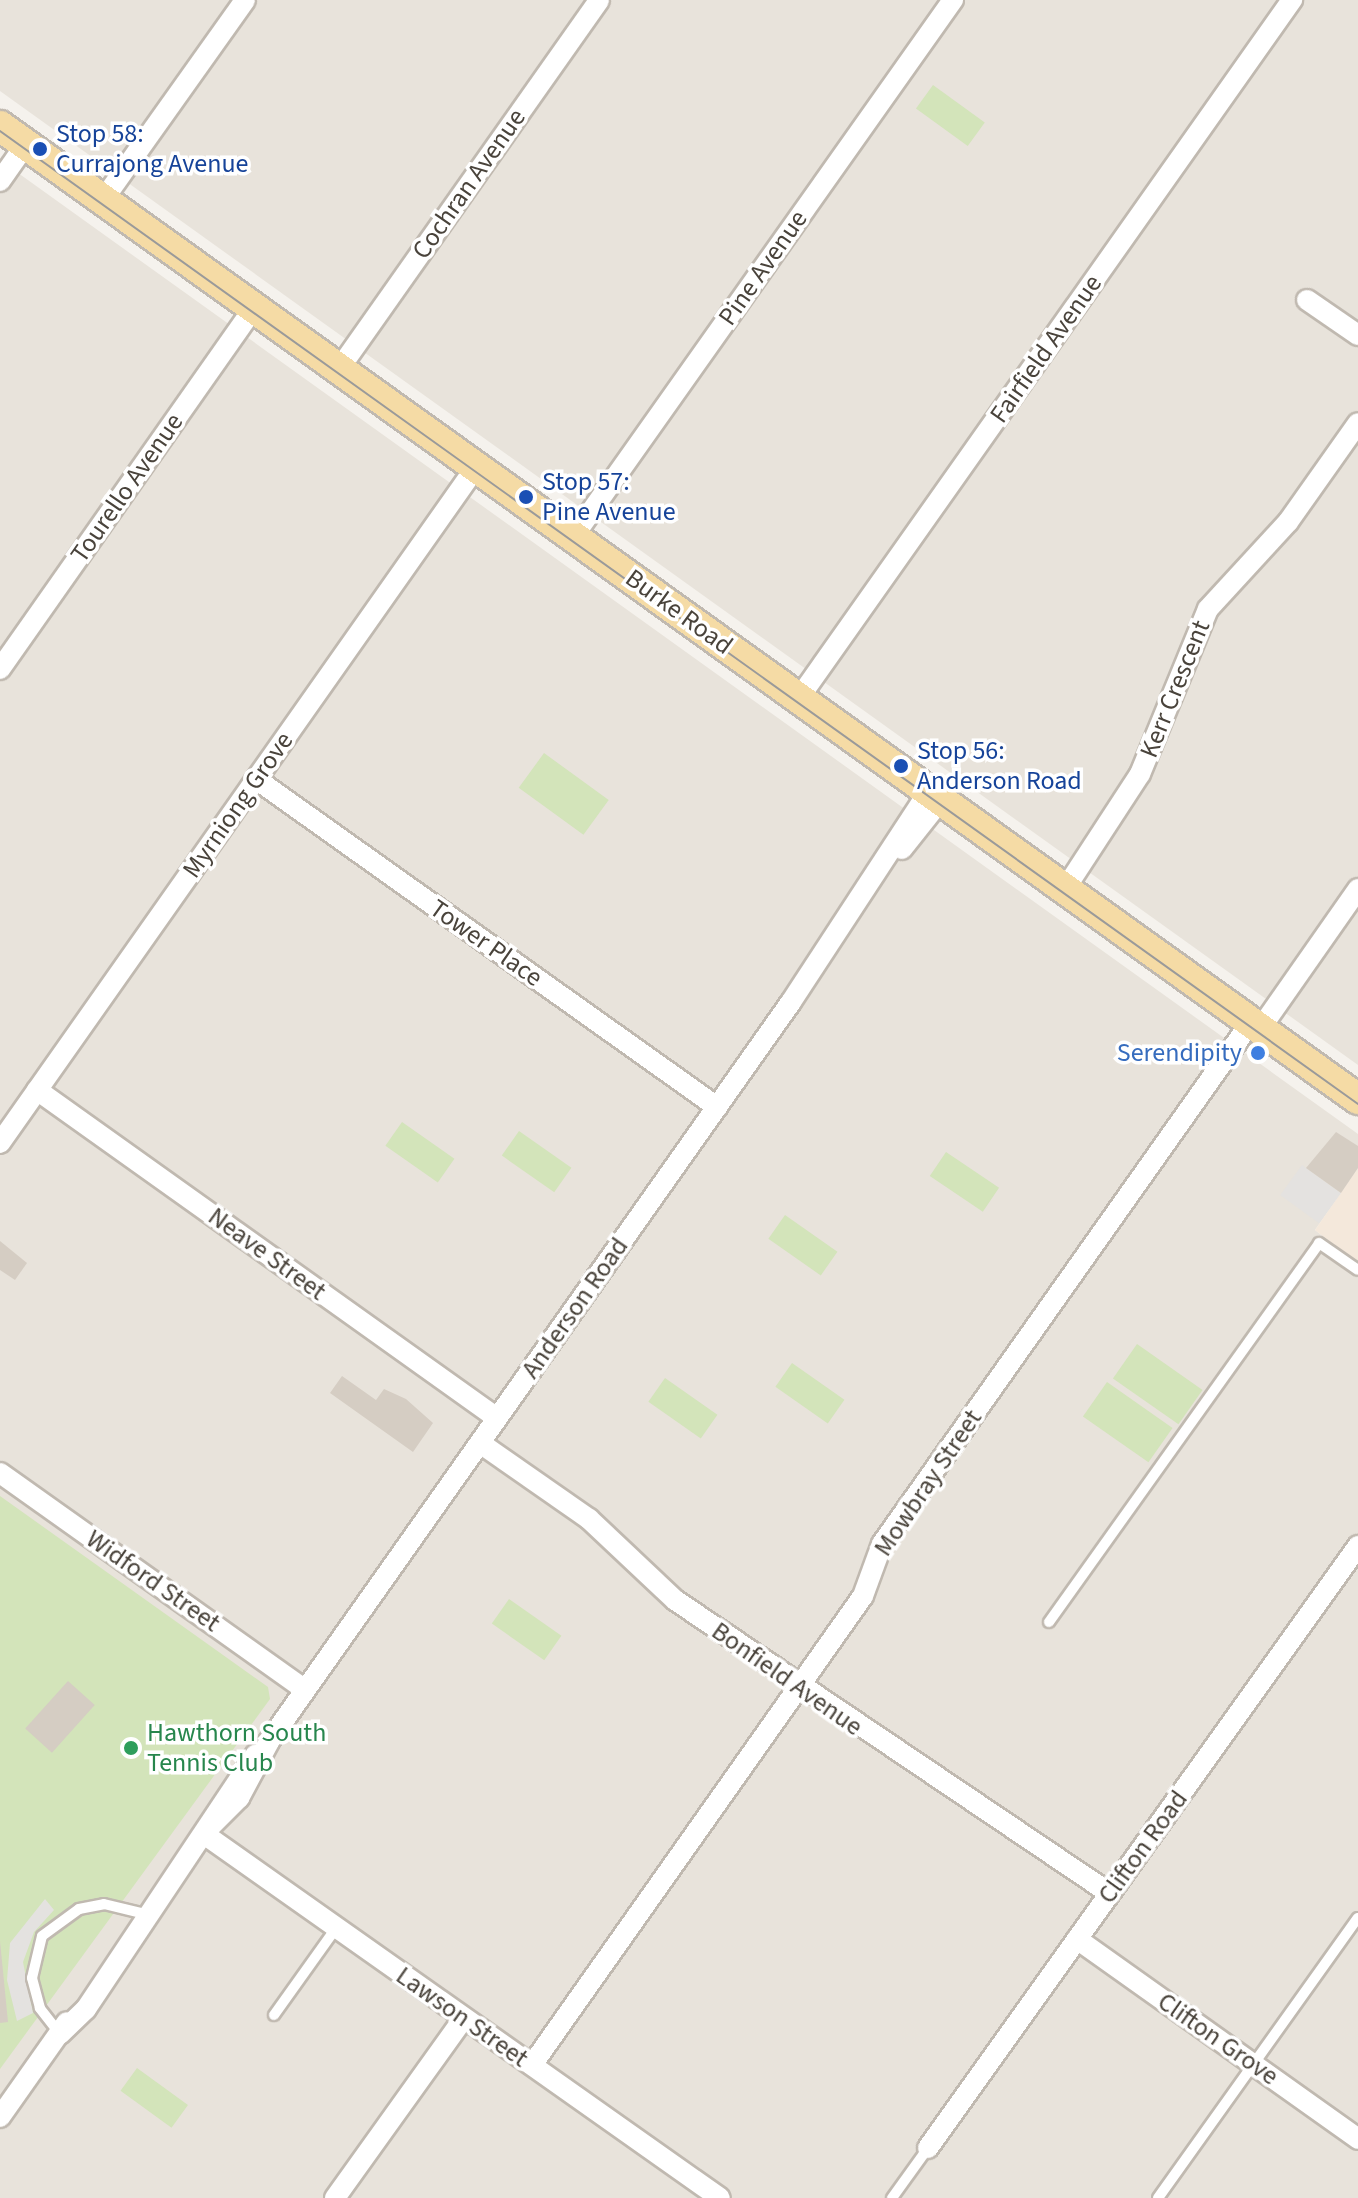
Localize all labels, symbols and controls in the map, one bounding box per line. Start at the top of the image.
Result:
street label: Cochran Avenue [406,103,532,265]
place label: Stop 58: Currajong Avenue [56,118,248,180]
marker: Stop 58: Currajong Avenue [31,140,49,158]
street label: Pine Avenue [712,204,814,332]
street label: Fairfield Avenue [983,269,1109,429]
street label: Tourello Avenue [64,407,190,569]
place label: Stop 57: Pine Avenue [542,466,676,528]
marker: Stop 57: Pine Avenue [517,488,535,506]
street label: Burke Road [619,563,739,661]
street label: Kerr Crescent [1133,616,1217,762]
street label: Myrniong Grove [176,726,300,884]
place label: Stop 56: Anderson Road [917,735,1082,796]
marker: Stop 56: Anderson Road [892,757,910,775]
street label: Tower Place [424,893,548,993]
place label: Serendipity [1117,1037,1242,1069]
marker: Serendipity [1249,1044,1267,1062]
street label: Neave Street [202,1201,332,1307]
street label: Anderson Road [515,1232,635,1384]
street label: Mowbray Street [868,1404,988,1562]
street label: Widford Street [80,1523,226,1639]
street label: Bonfield Avenue [706,1615,868,1743]
place label: Hawthorn South Tennis Club [147,1717,326,1778]
marker: Hawthorn South Tennis Club [122,1739,140,1757]
street label: Clifton Road [1092,1784,1194,1910]
street label: Lawson Street [390,1960,534,2074]
street label: Clifton Grove [1152,1986,1284,2092]

